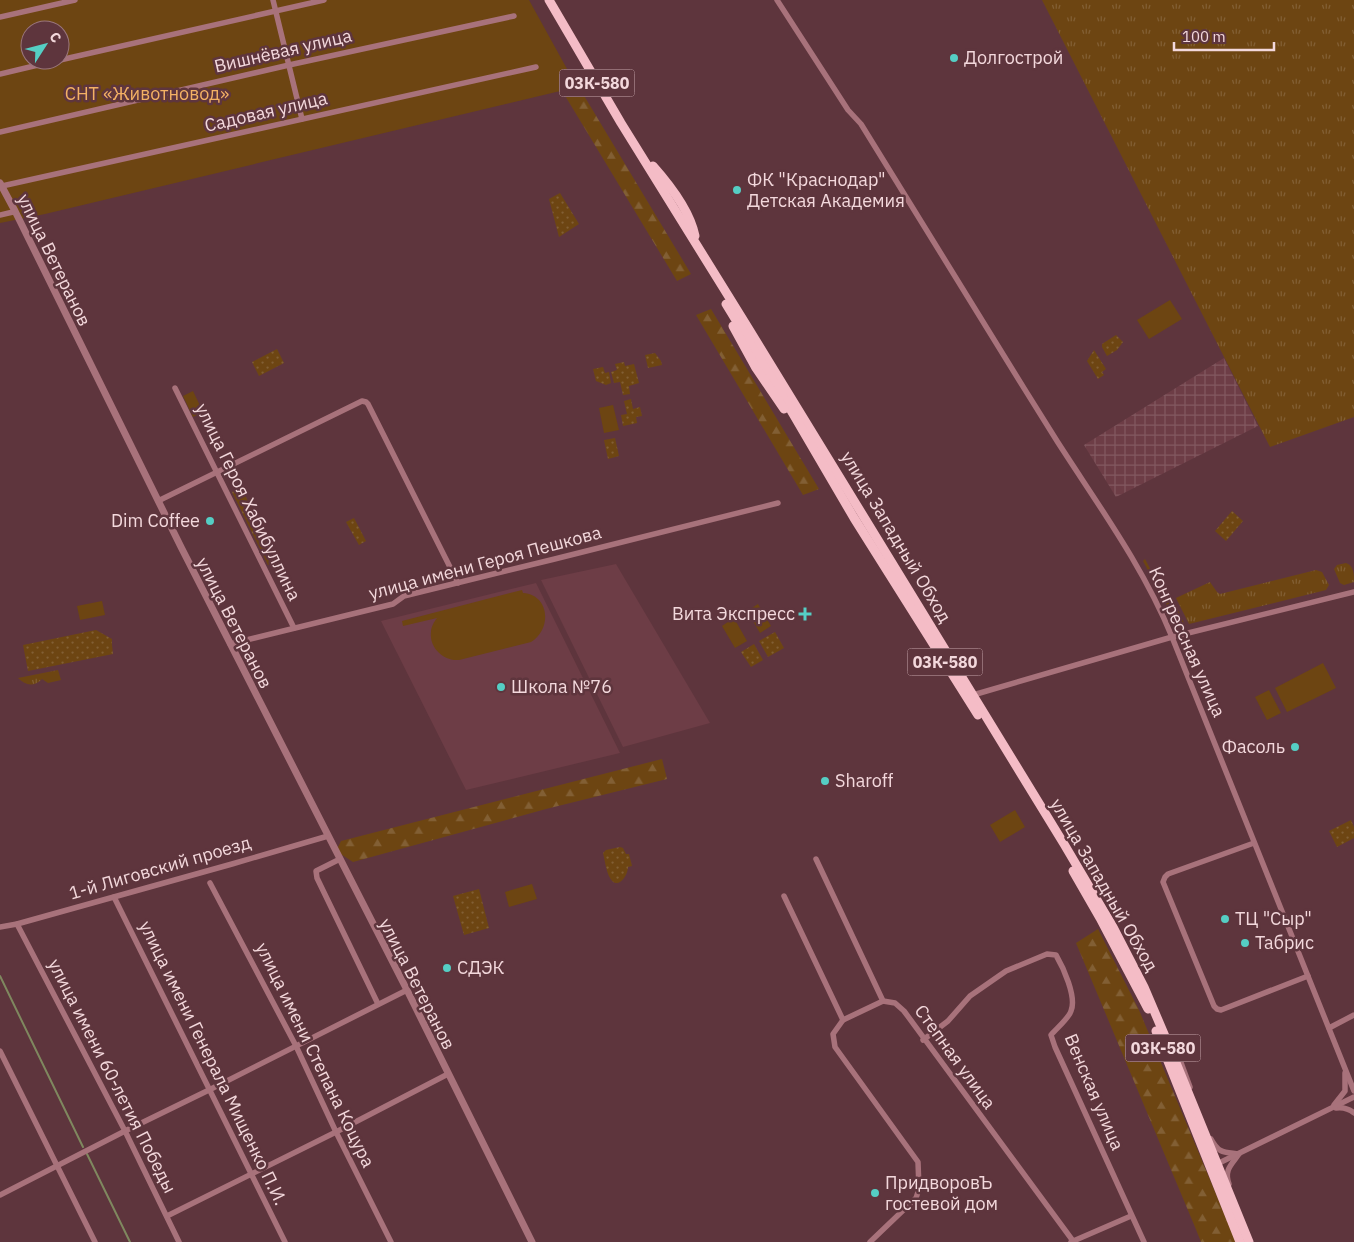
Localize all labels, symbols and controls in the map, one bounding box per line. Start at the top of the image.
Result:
north arrow [20,20,70,70]
scale bar [1174,20,1274,52]
street label: Вишнёвая улица [212,23,354,78]
text: 100 m [1182,27,1226,46]
text: С [46,28,65,46]
place label: Долгострой [964,46,1063,69]
marker: Долгострой [948,52,960,64]
road number: 03К-580 [560,70,634,96]
park label: СНТ «Животновод» [65,82,229,105]
street label: Садовая улица [202,86,330,137]
place label: ФК "Краснодар" Детская Академия [747,168,905,212]
marker: ФК "Краснодар" Детская Академия [731,184,743,196]
street label: улица Ветеранов [12,190,96,330]
street label: улица Героя Хабибуллина [191,399,306,605]
street label: улица Западный Обход [836,447,957,627]
place label: Dim Coffee [111,509,200,532]
marker: Dim Coffee [204,515,216,527]
street label: улица имени Героя Пешкова [366,520,604,605]
street label: улица Ветеранов [191,553,277,692]
street label: Конгрессная улица [1144,563,1231,721]
place label: Вита Экспресс [672,602,795,625]
marker: Вита Экспресс [799,608,811,620]
road number: 03К-580 [908,649,982,676]
place label: Школа №76 [511,675,612,698]
marker: Школа №76 [495,681,507,693]
place label: Фасоль [1222,735,1285,758]
marker: Фасоль [1289,741,1301,753]
place label: Sharoff [835,769,894,792]
marker: Sharoff [819,775,831,787]
street label: улица Западный Обход [1045,794,1164,976]
street label: 1-й Лиговский проезд [66,830,254,905]
place label: ТЦ "Сыр" [1235,907,1312,930]
marker: ТЦ "Сыр" [1219,913,1231,925]
street label: улица Ветеранов [374,914,460,1053]
street label: улица имени Генерала Мищенко П.И. [134,917,293,1209]
place label: Табрис [1255,931,1314,954]
marker: Табрис [1239,937,1251,949]
street label: улица имени Степана Коцура [251,939,380,1171]
street label: улица имени 60-летия Победы [43,955,182,1197]
place label: СДЭК [457,956,505,979]
marker: СДЭК [441,962,453,974]
street label: Степная улица [910,1000,1001,1114]
street label: Венская улица [1060,1030,1129,1154]
road number: 03К-580 [1126,1034,1200,1062]
place label: ПридворовЪ гостевой дом [885,1171,998,1215]
marker: ПридворовЪ гостевой дом [869,1187,881,1199]

